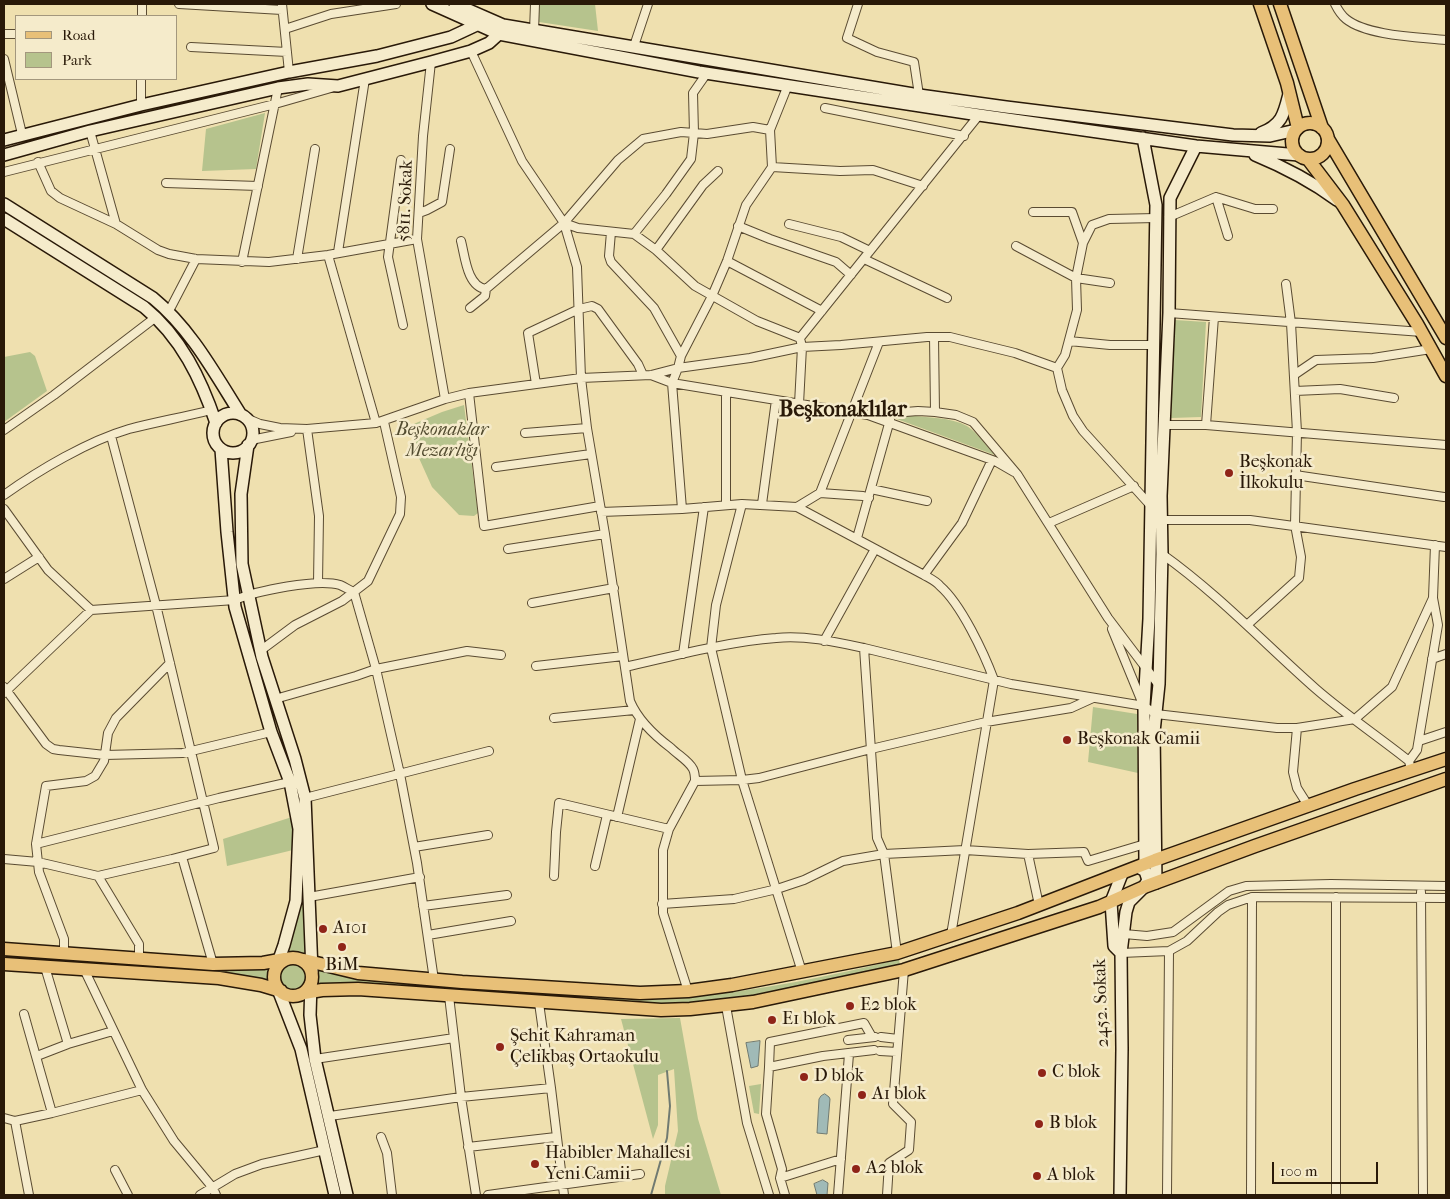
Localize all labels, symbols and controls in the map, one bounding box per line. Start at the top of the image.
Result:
legend [15,15,178,80]
text: Road [62,26,95,44]
text: Park [62,51,92,69]
street label: 5811. Sokak [394,160,418,242]
district label: Beşkonaklılar [779,398,907,424]
park label: Beşkonaklar Mezarlığı [396,420,488,462]
place label: Beşkonak İlkokulu [1239,452,1312,494]
marker: Beşkonak İlkokulu [1223,467,1235,479]
place label: Beşkonak Camii [1077,729,1200,751]
marker: Beşkonak Camii [1061,734,1073,746]
place label: A101 [333,918,367,940]
marker: A101 [317,923,329,935]
marker: BiM [336,941,348,953]
place label: BiM [325,955,359,977]
street label: 2452. Sokak [1090,958,1114,1048]
place label: E2 blok [860,995,916,1017]
marker: E2 blok [844,1000,856,1012]
place label: E1 blok [782,1009,836,1031]
marker: E1 blok [766,1014,778,1026]
place label: Şehit Kahraman Çelikbaş Ortaokulu [510,1026,659,1068]
marker: Şehit Kahraman Çelikbaş Ortaokulu [494,1041,506,1053]
place label: C blok [1052,1062,1100,1084]
place label: D blok [814,1066,864,1088]
marker: C blok [1036,1067,1048,1079]
marker: D blok [798,1071,810,1083]
place label: A1 blok [872,1084,926,1106]
marker: A1 blok [856,1089,868,1101]
place label: B blok [1049,1113,1097,1135]
marker: B blok [1033,1118,1045,1130]
place label: Habibler Mahallesi Yeni Camii [545,1143,691,1186]
scale bar [1275,1152,1381,1184]
marker: Habibler Mahallesi Yeni Camii [529,1158,541,1170]
place label: A2 blok [866,1158,923,1180]
text: 100 m [1280,1162,1318,1180]
marker: A2 blok [850,1163,862,1175]
place label: A blok [1047,1165,1095,1187]
marker: A blok [1031,1170,1043,1182]

